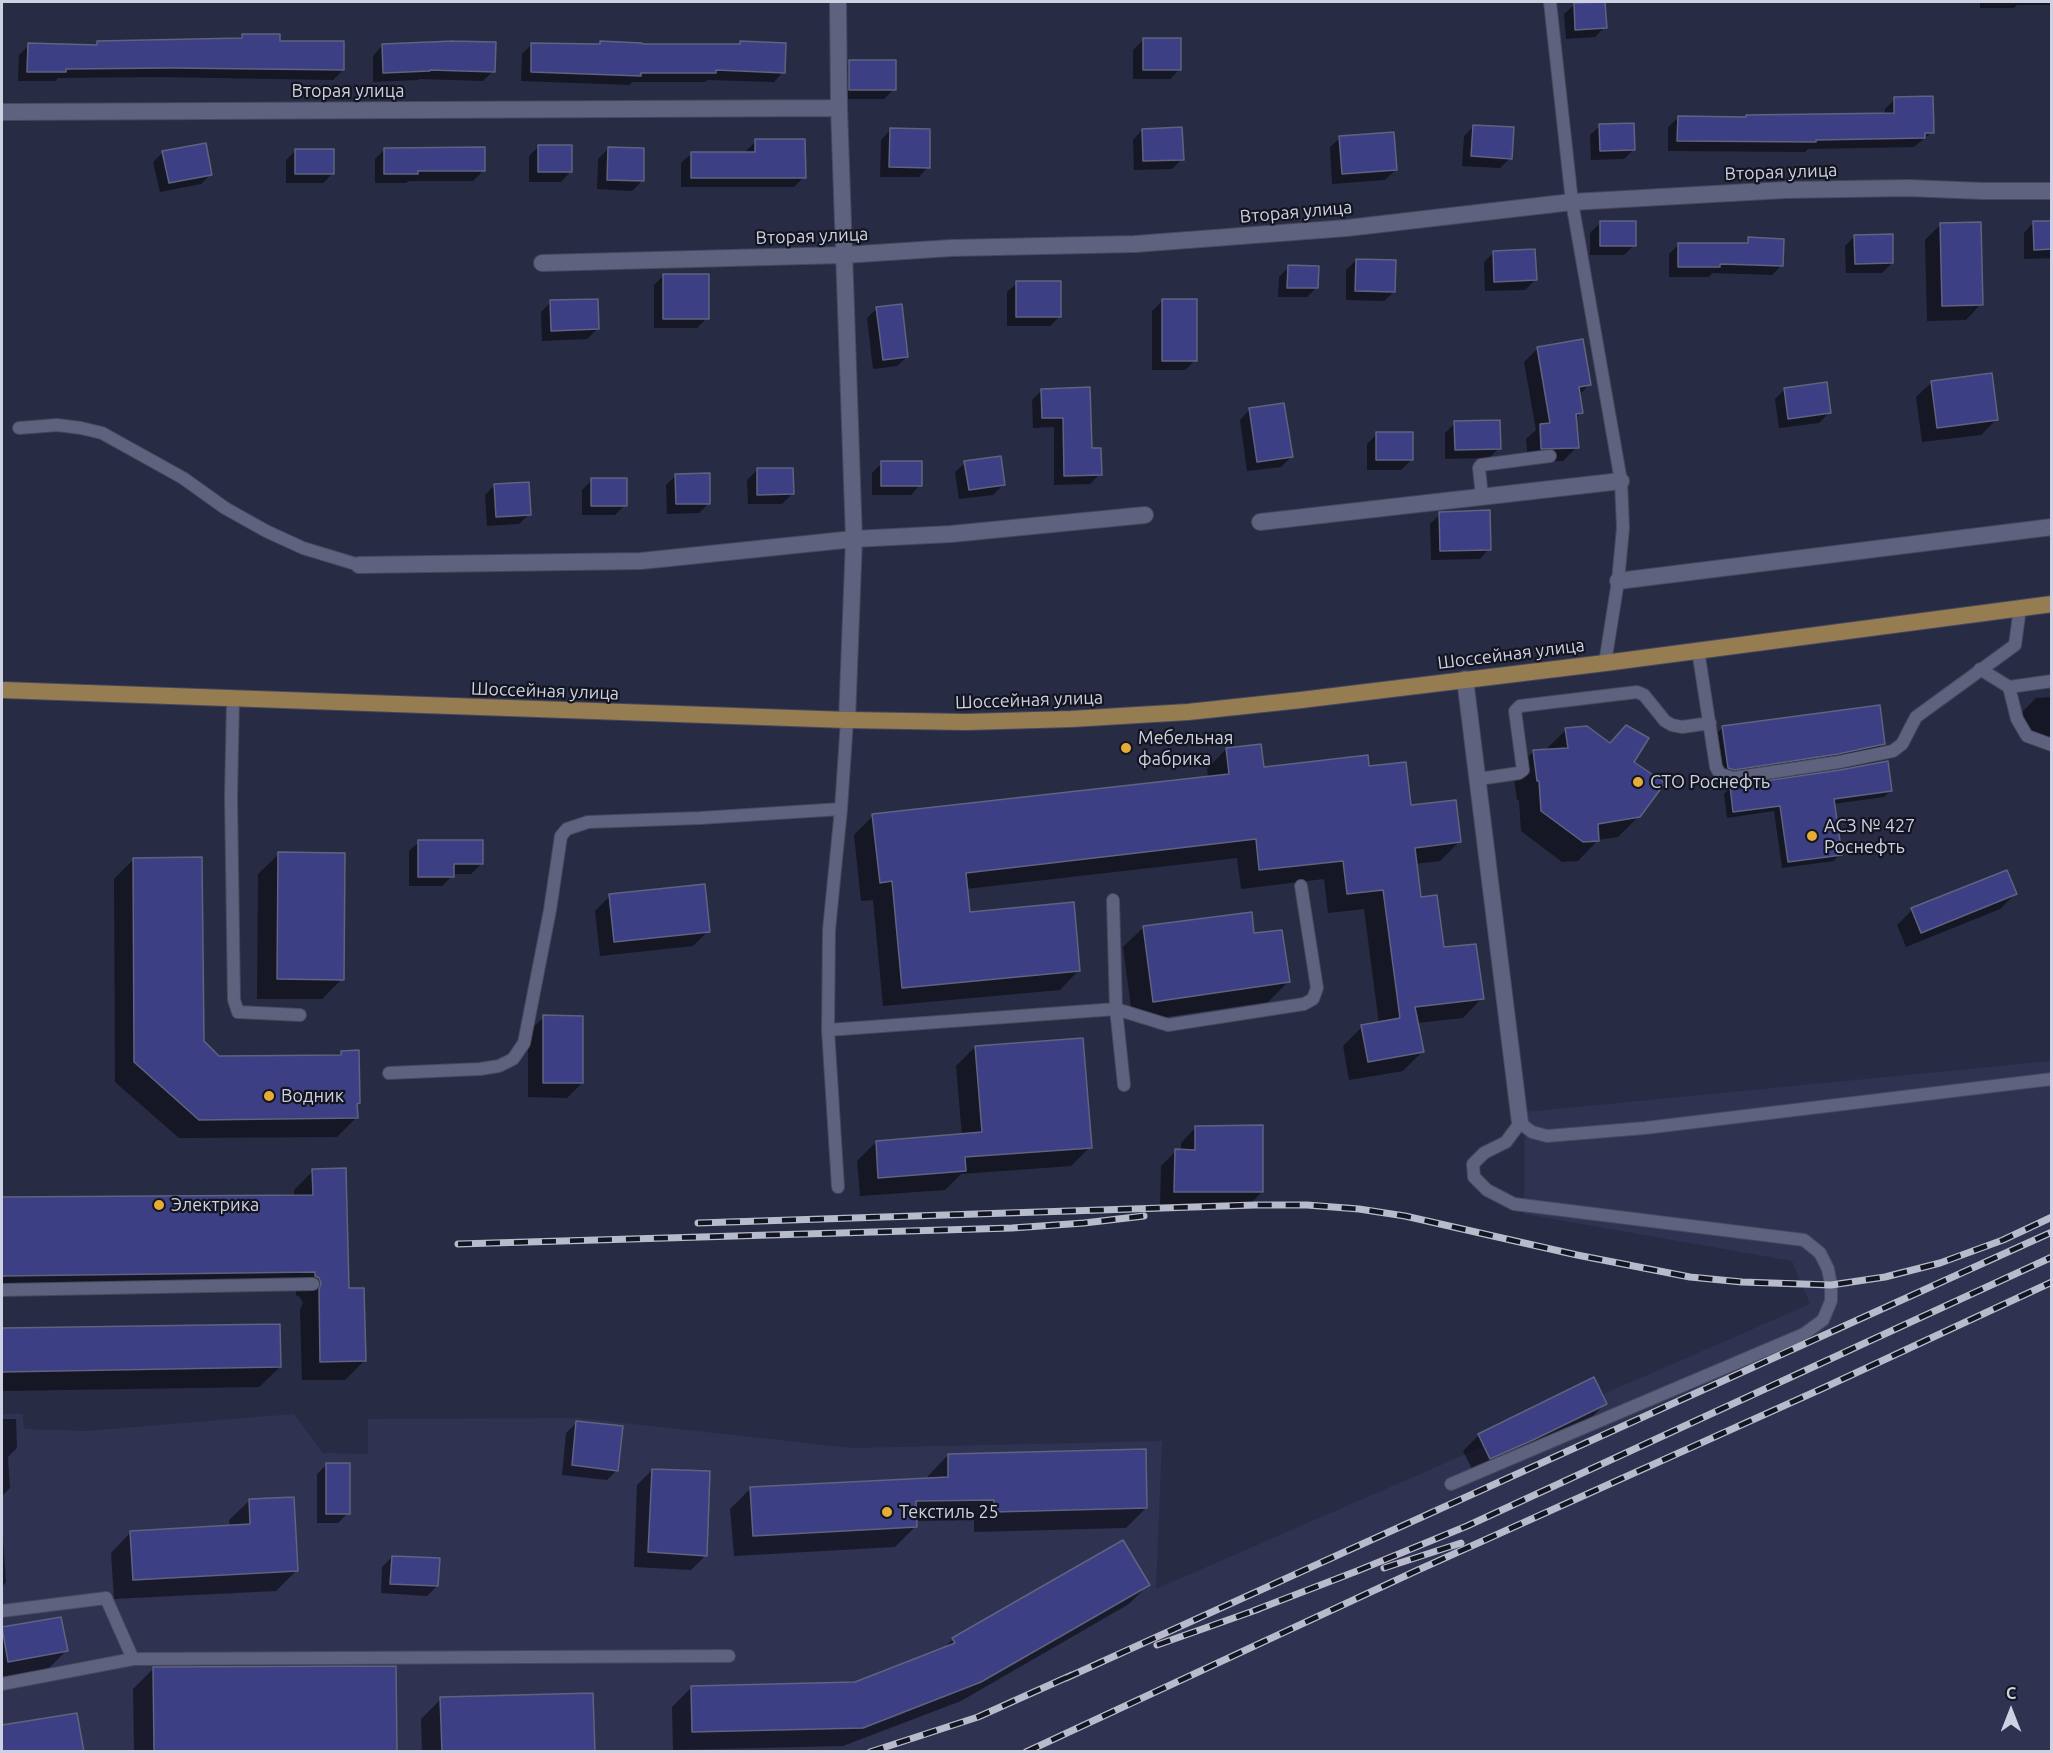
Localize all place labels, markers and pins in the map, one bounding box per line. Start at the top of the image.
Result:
place label: Мебельная фабрика [1138,727,1233,770]
marker: Мебельная фабрика [1119,741,1133,755]
place label: СТО Роснефть [1650,771,1770,793]
marker: СТО Роснефть [1631,775,1645,789]
place label: АСЗ № 427 Роснефть [1824,815,1915,858]
marker: АСЗ № 427 Роснефть [1805,829,1819,843]
place label: Водник [281,1085,344,1107]
marker: Водник [262,1089,276,1103]
place label: Электрика [171,1194,259,1216]
marker: Электрика [152,1198,166,1212]
place label: Текстиль 25 [899,1501,999,1523]
marker: Текстиль 25 [880,1505,894,1519]

